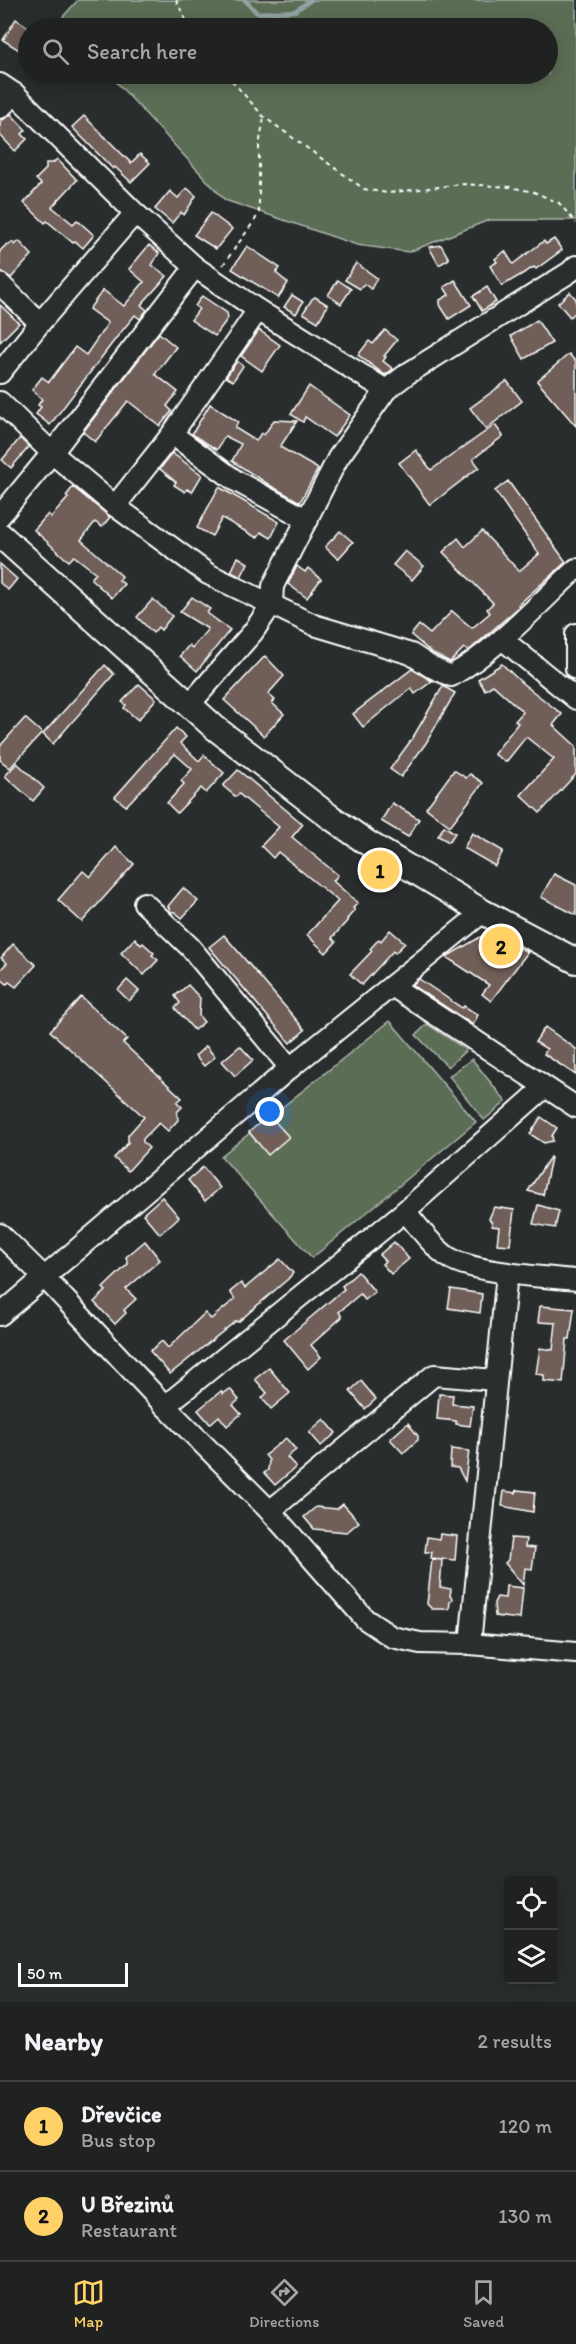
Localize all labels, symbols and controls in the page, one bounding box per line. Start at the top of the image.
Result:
search box [18,18,558,84]
icon: search [39,35,72,68]
text: Search here [87,38,197,65]
pin: 1 [360,848,400,892]
pin: 2 [482,924,520,968]
your location [255,1097,284,1126]
map controls [504,1876,558,1984]
button: locate [504,1876,558,1930]
button: layers [504,1930,558,1984]
scale bar [18,1960,128,1988]
text: 50 m [27,1964,62,1983]
text: Nearby [24,2025,103,2057]
text: 2 results [478,2029,552,2053]
text: Dřevčice [81,2101,162,2128]
text: 1 [39,2114,48,2138]
text: 120 m [499,2114,552,2138]
text: Bus stop [81,2128,156,2152]
text: U Březinů [81,2191,174,2218]
text: 2 [38,2204,49,2228]
text: 130 m [498,2204,552,2228]
text: Restaurant [81,2218,177,2242]
tab: Map [72,2276,105,2331]
tab: Directions [249,2276,319,2331]
tab: Saved [463,2276,504,2331]

